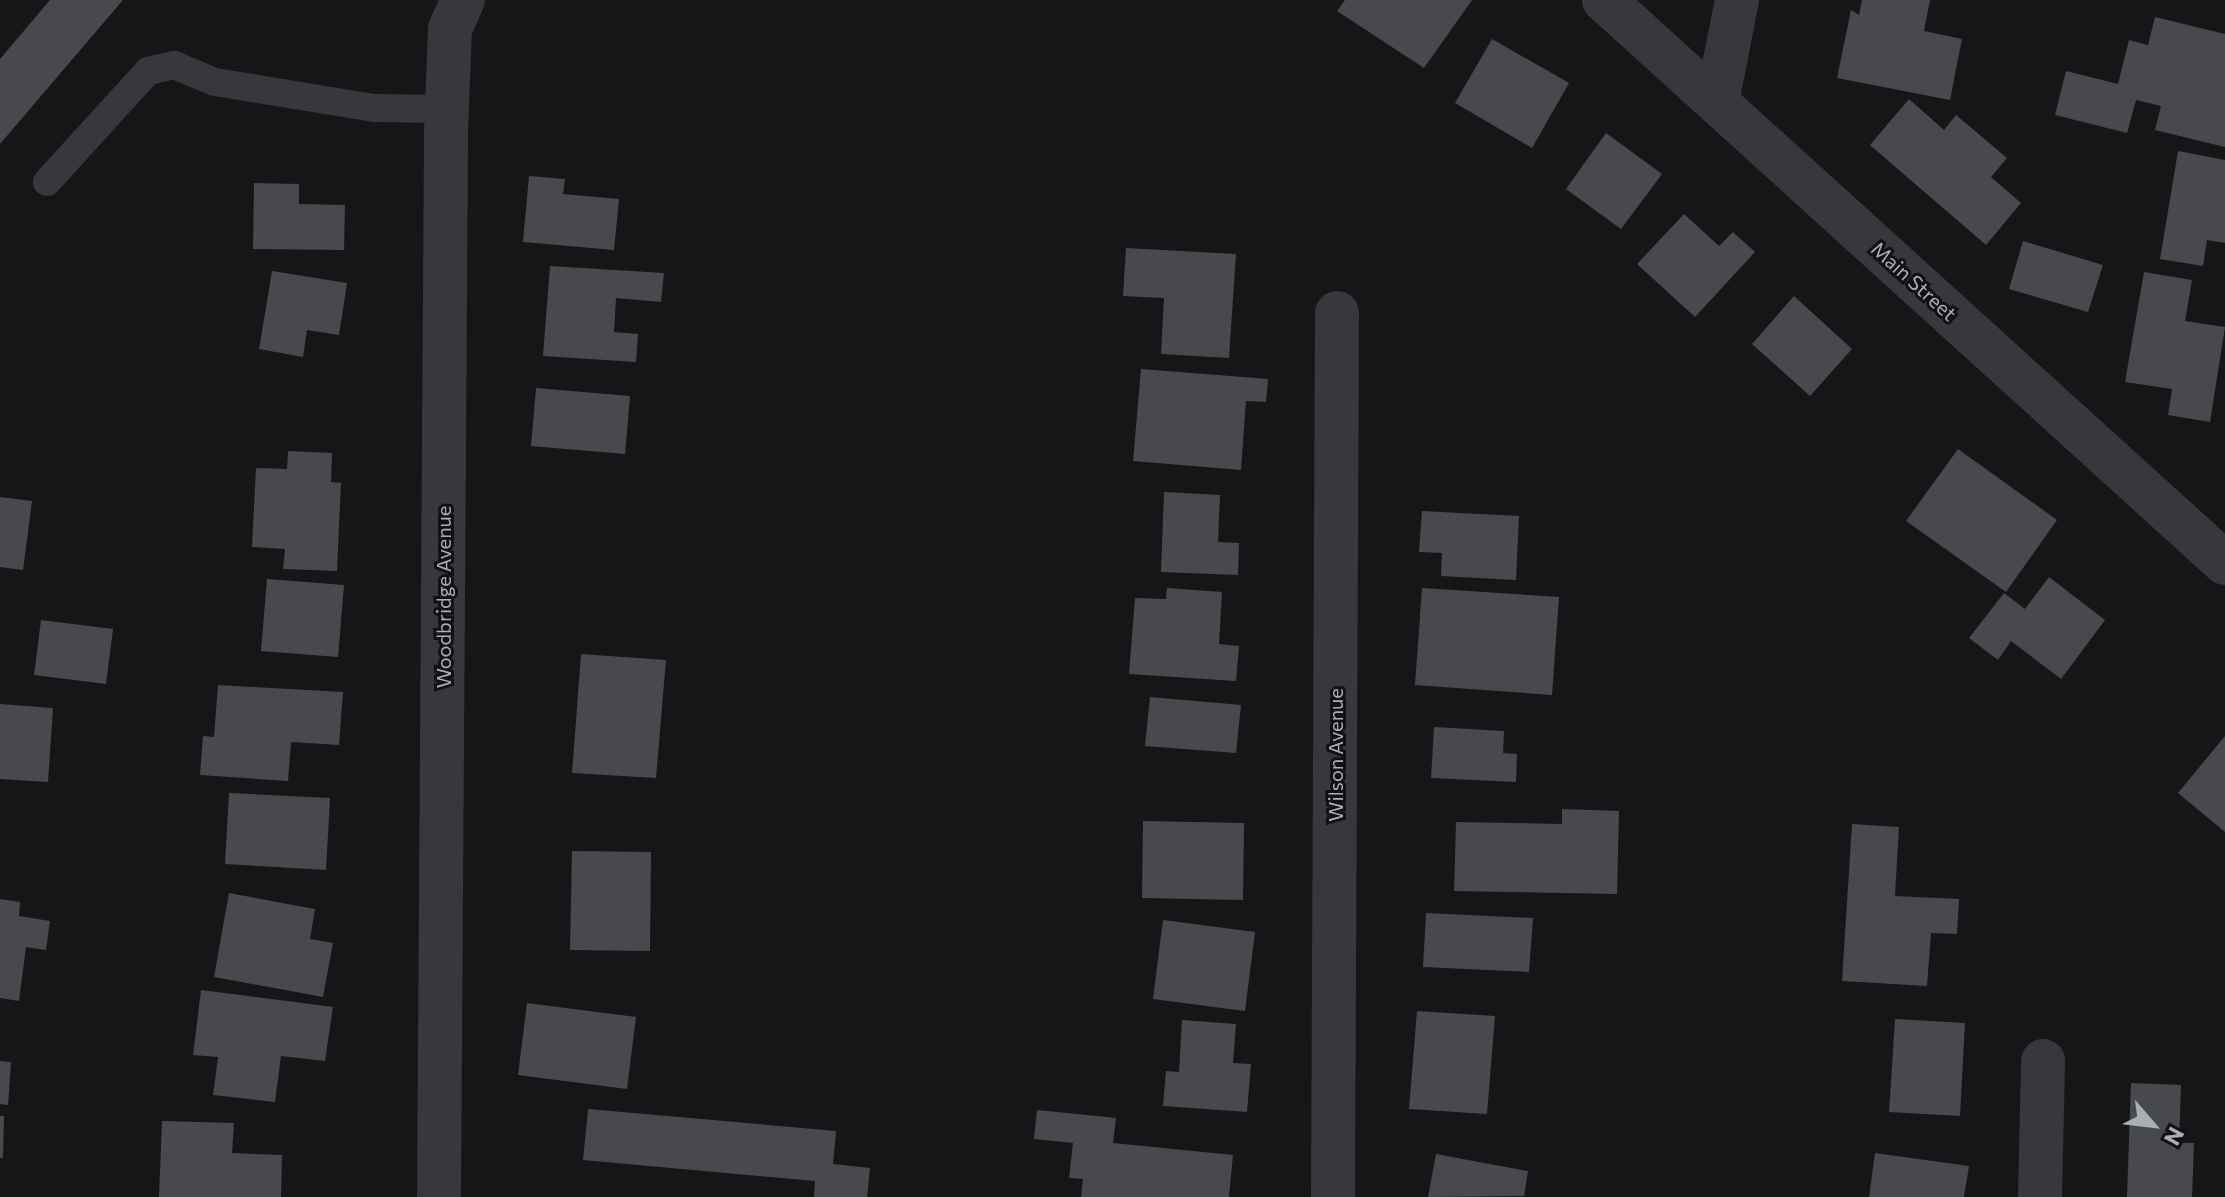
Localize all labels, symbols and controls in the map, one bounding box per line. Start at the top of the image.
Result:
street label: Main Street [1866,236,1962,326]
street label: Woodbridge Avenue [431,506,455,688]
street label: Wilson Avenue [1323,688,1347,822]
north arrow [2113,1085,2193,1165]
text: N [2159,1123,2190,1150]

